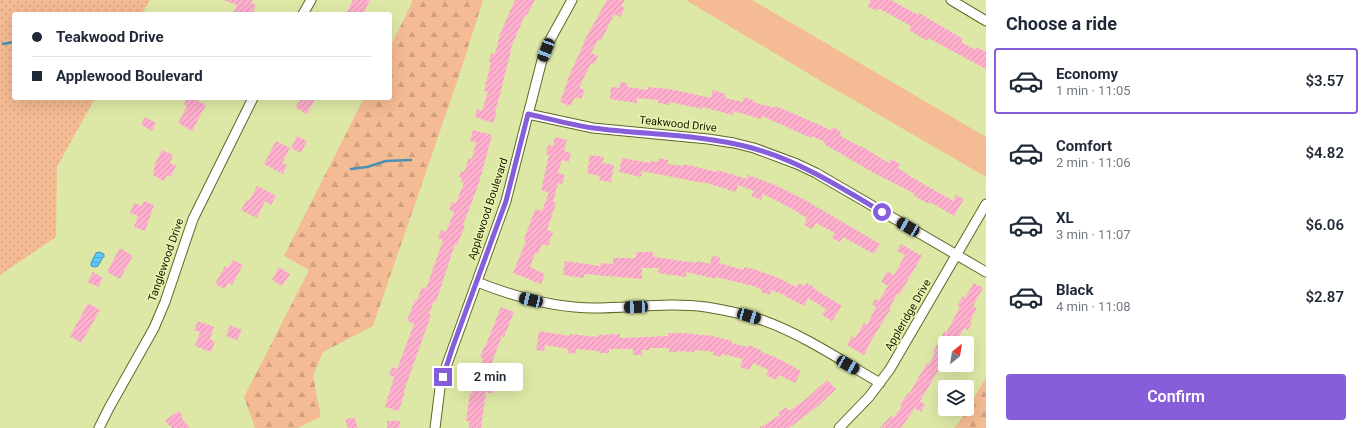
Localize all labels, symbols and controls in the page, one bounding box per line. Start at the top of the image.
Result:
text: Choose a ride [1006,13,1117,34]
text: Teakwood Drive [56,28,164,46]
car [536,37,556,63]
icon: car [1008,63,1044,99]
text: Economy [1056,65,1118,83]
text: Applewood Boulevard [56,67,203,85]
text: $3.57 [1305,72,1344,90]
text: 1 min · 11:05 [1056,83,1131,98]
street label: Teakwood Drive [639,113,718,135]
icon: car [1008,135,1044,171]
text: Comfort [1056,137,1112,155]
text: $4.82 [1305,144,1344,162]
text: 2 min · 11:06 [1056,155,1131,170]
street label: Applewood Boulevard [465,156,511,262]
route start [873,203,891,221]
icon: car [1008,207,1044,243]
text: XL [1056,209,1074,227]
car [895,216,921,238]
text: $6.06 [1305,216,1344,234]
street label: Tanglewood Drive [146,217,186,303]
text: 3 min · 11:07 [1056,227,1131,242]
street label: Appleridge Drive [882,277,934,353]
icon: car [1008,279,1044,315]
text: Black [1056,281,1093,299]
text: $2.87 [1305,288,1344,306]
car [518,291,544,309]
text: 4 min · 11:08 [1056,299,1131,314]
car [624,301,648,313]
car [736,307,762,325]
north arrow [938,336,974,372]
map controls [938,336,974,416]
car [835,354,861,376]
callout: 2 min [457,363,523,391]
route end [434,368,452,386]
text: 2 min [474,369,506,384]
button: Confirm [1006,374,1346,420]
button: layers [938,380,974,416]

